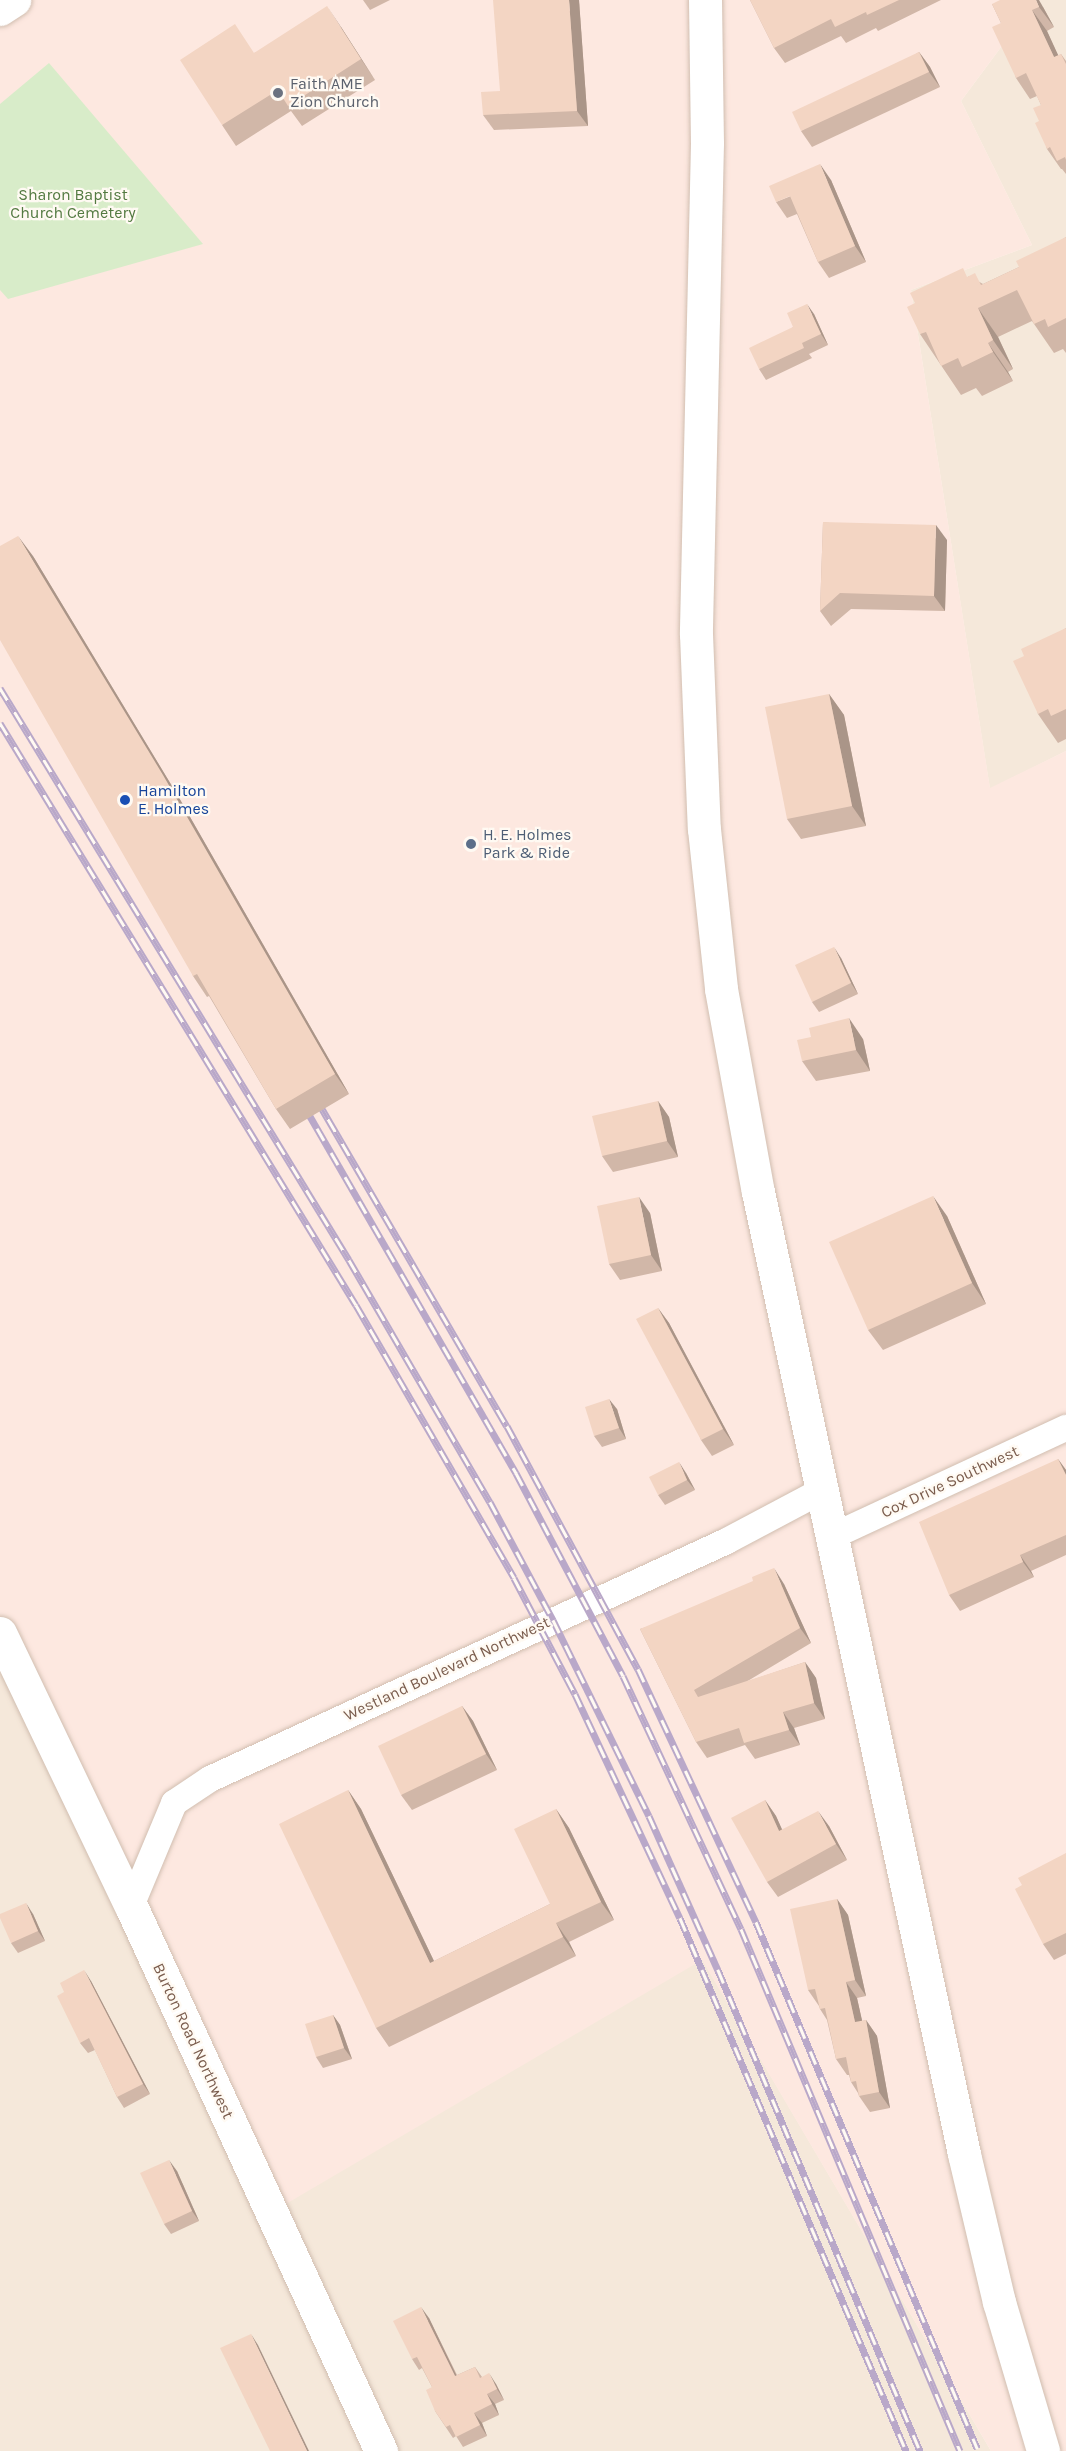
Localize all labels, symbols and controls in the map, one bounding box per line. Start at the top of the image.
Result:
place label: Faith AME Zion Church [290,74,379,112]
marker: Faith AME Zion Church [271,86,285,100]
park label: Sharon Baptist Church Cemetery [10,185,136,223]
place label: Hamilton E. Holmes [138,781,209,819]
marker: Hamilton E. Holmes [116,791,134,809]
place label: H. E. Holmes Park & Ride [483,825,572,863]
marker: H. E. Holmes Park & Ride [464,837,478,851]
street label: Cox Drive Southwest [878,1442,1022,1522]
street label: Westland Boulevard Northwest [341,1613,553,1725]
street label: Burton Road Northwest [148,1960,238,2122]

